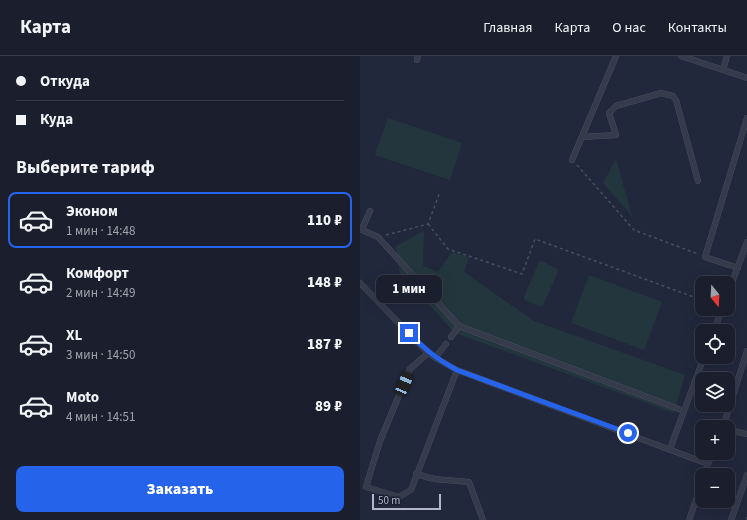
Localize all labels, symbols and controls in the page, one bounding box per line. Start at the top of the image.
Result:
text: Карта [20,14,71,41]
text: Главная [483,18,532,38]
text: Карта [554,18,590,38]
text: О нас [612,18,646,38]
text: Контакты [668,18,727,38]
text: Откуда [40,71,90,92]
text: Куда [40,109,73,130]
text: Выберите тариф [16,155,155,180]
text: Эконом [66,201,118,222]
icon: car [18,202,54,238]
text: 110 ₽ [307,210,342,231]
text: 1 мин · 14:48 [66,222,135,240]
text: Комфорт [66,263,129,284]
icon: car [18,264,54,300]
text: 148 ₽ [307,272,342,293]
callout: 1 мин [376,275,442,303]
north arrow [695,276,735,316]
map controls [695,276,735,508]
text: 1 мин [392,280,426,298]
text: 2 мин · 14:49 [66,284,135,302]
route end [400,324,418,342]
button: locate [695,324,735,364]
text: XL [66,325,82,346]
icon: car [18,326,54,362]
text: 187 ₽ [307,334,342,355]
text: 3 мин · 14:50 [66,346,135,364]
car [394,371,414,397]
button: layers [695,372,735,412]
text: Moto [66,387,99,408]
icon: car [18,388,54,424]
text: 89 ₽ [315,396,342,417]
text: 4 мин · 14:51 [66,408,135,426]
button: + [695,420,735,460]
route start [619,424,637,442]
button: Заказать [16,466,344,512]
button: − [695,468,735,508]
scale bar [372,492,441,511]
text: 50 m [378,493,400,508]

